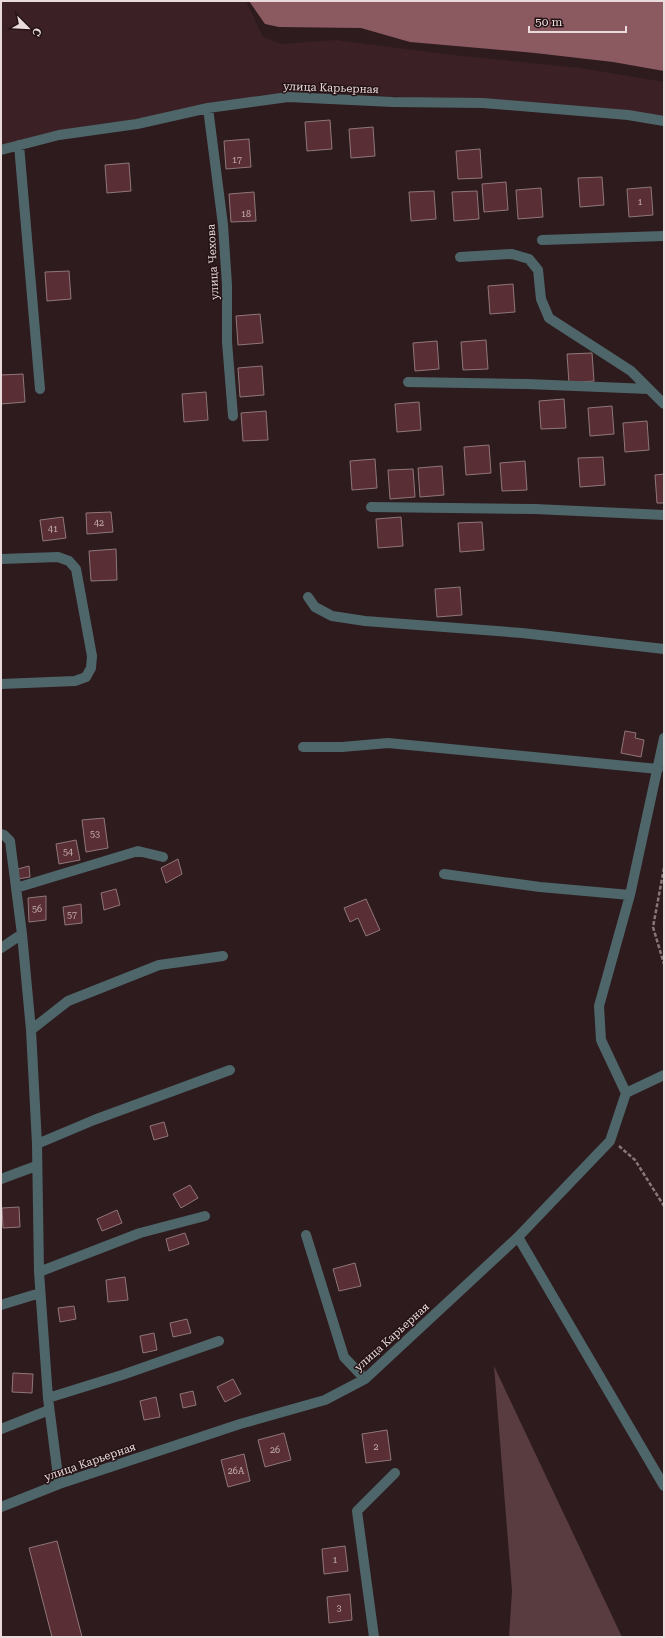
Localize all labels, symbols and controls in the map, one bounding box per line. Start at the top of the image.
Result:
north arrow [8,8,48,48]
scale bar [529,8,626,34]
text: 50 m [535,15,562,29]
text: С [29,26,44,38]
street label: улица Карьерная [283,80,379,96]
house number: 17 [232,155,242,165]
house number: 1 [637,197,643,207]
house number: 18 [241,209,251,219]
street label: улица Чехова [205,224,221,300]
house number: 42 [94,518,104,528]
house number: 41 [48,524,58,534]
house number: 53 [90,829,100,839]
house number: 54 [63,847,73,857]
house number: 56 [32,904,42,914]
house number: 57 [67,910,77,920]
street label: улица Карьерная [352,1300,432,1374]
street label: улица Карьерная [43,1440,137,1484]
house number: 2 [373,1442,379,1452]
house number: 26 [270,1445,280,1455]
house number: 26А [228,1466,245,1476]
house number: 1 [332,1555,338,1565]
house number: 3 [336,1603,342,1613]

